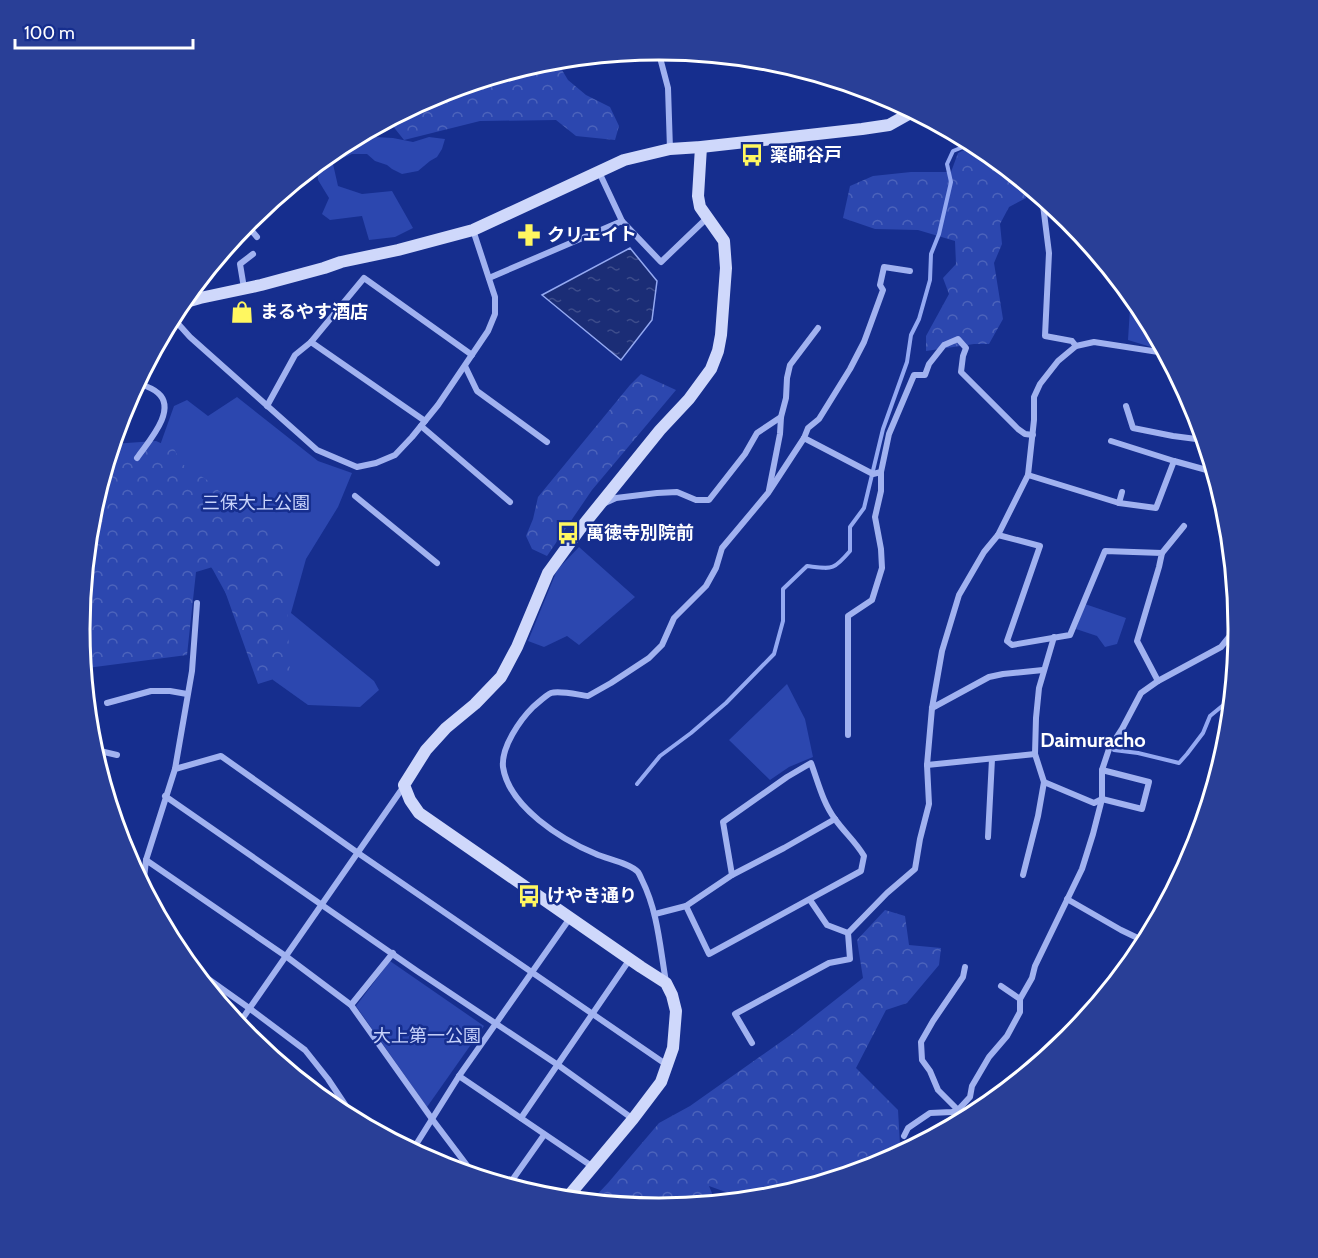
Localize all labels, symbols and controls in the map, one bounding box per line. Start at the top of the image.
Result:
scale bar [15,12,194,50]
text: 100 m [24,22,75,44]
bus stop icon: 薬師谷戸 [739,142,765,168]
place label: 薬師谷戸 [770,144,842,166]
pharmacy icon: クリエイト [516,222,542,248]
place label: クリエイト [547,224,637,246]
shop icon: まるやす酒店 [229,299,255,325]
place label: まるやす酒店 [260,301,368,323]
park label: 三保大上公園 [202,492,310,514]
bus stop icon: 萬徳寺別院前 [555,520,581,546]
place label: 萬徳寺別院前 [586,522,694,544]
district label: Daimuracho [1040,728,1146,752]
bus stop icon: けやき通り [516,883,542,909]
place label: けやき通り [547,885,637,907]
park label: 大上第一公園 [373,1025,481,1047]

